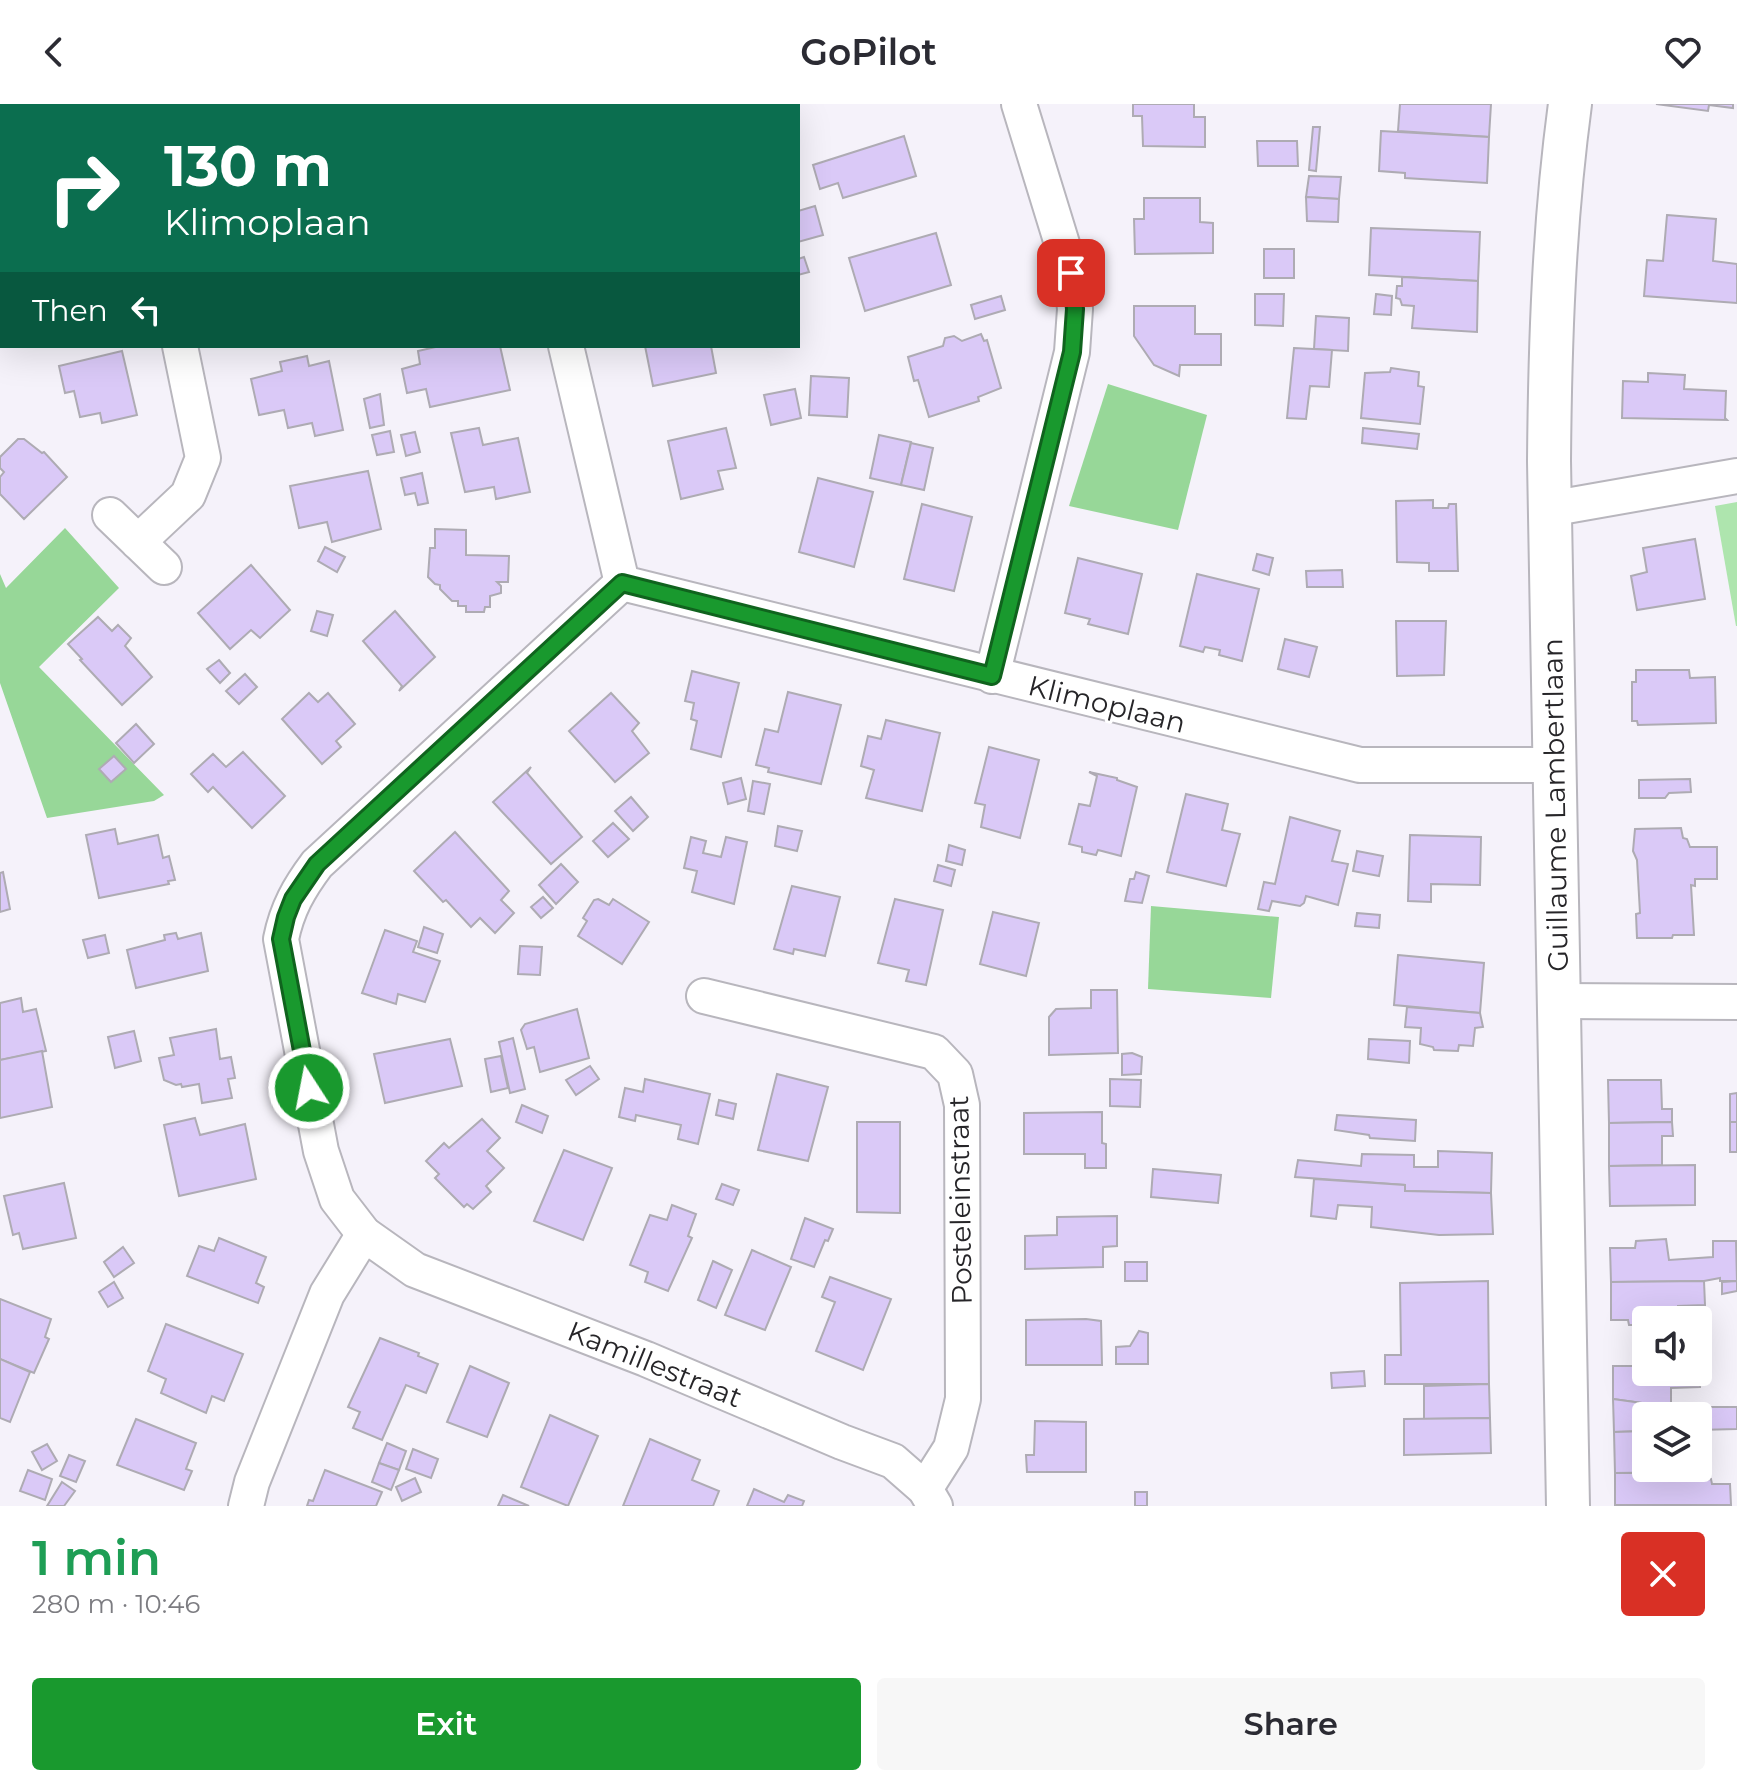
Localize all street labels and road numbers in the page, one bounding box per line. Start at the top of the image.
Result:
street label: Guillaume Lambertlaan [1535,638,1575,972]
street label: Klimoplaan [1025,668,1189,740]
street label: Posteleinstraat [941,1095,979,1305]
street label: Kamillestraat [563,1314,747,1414]

